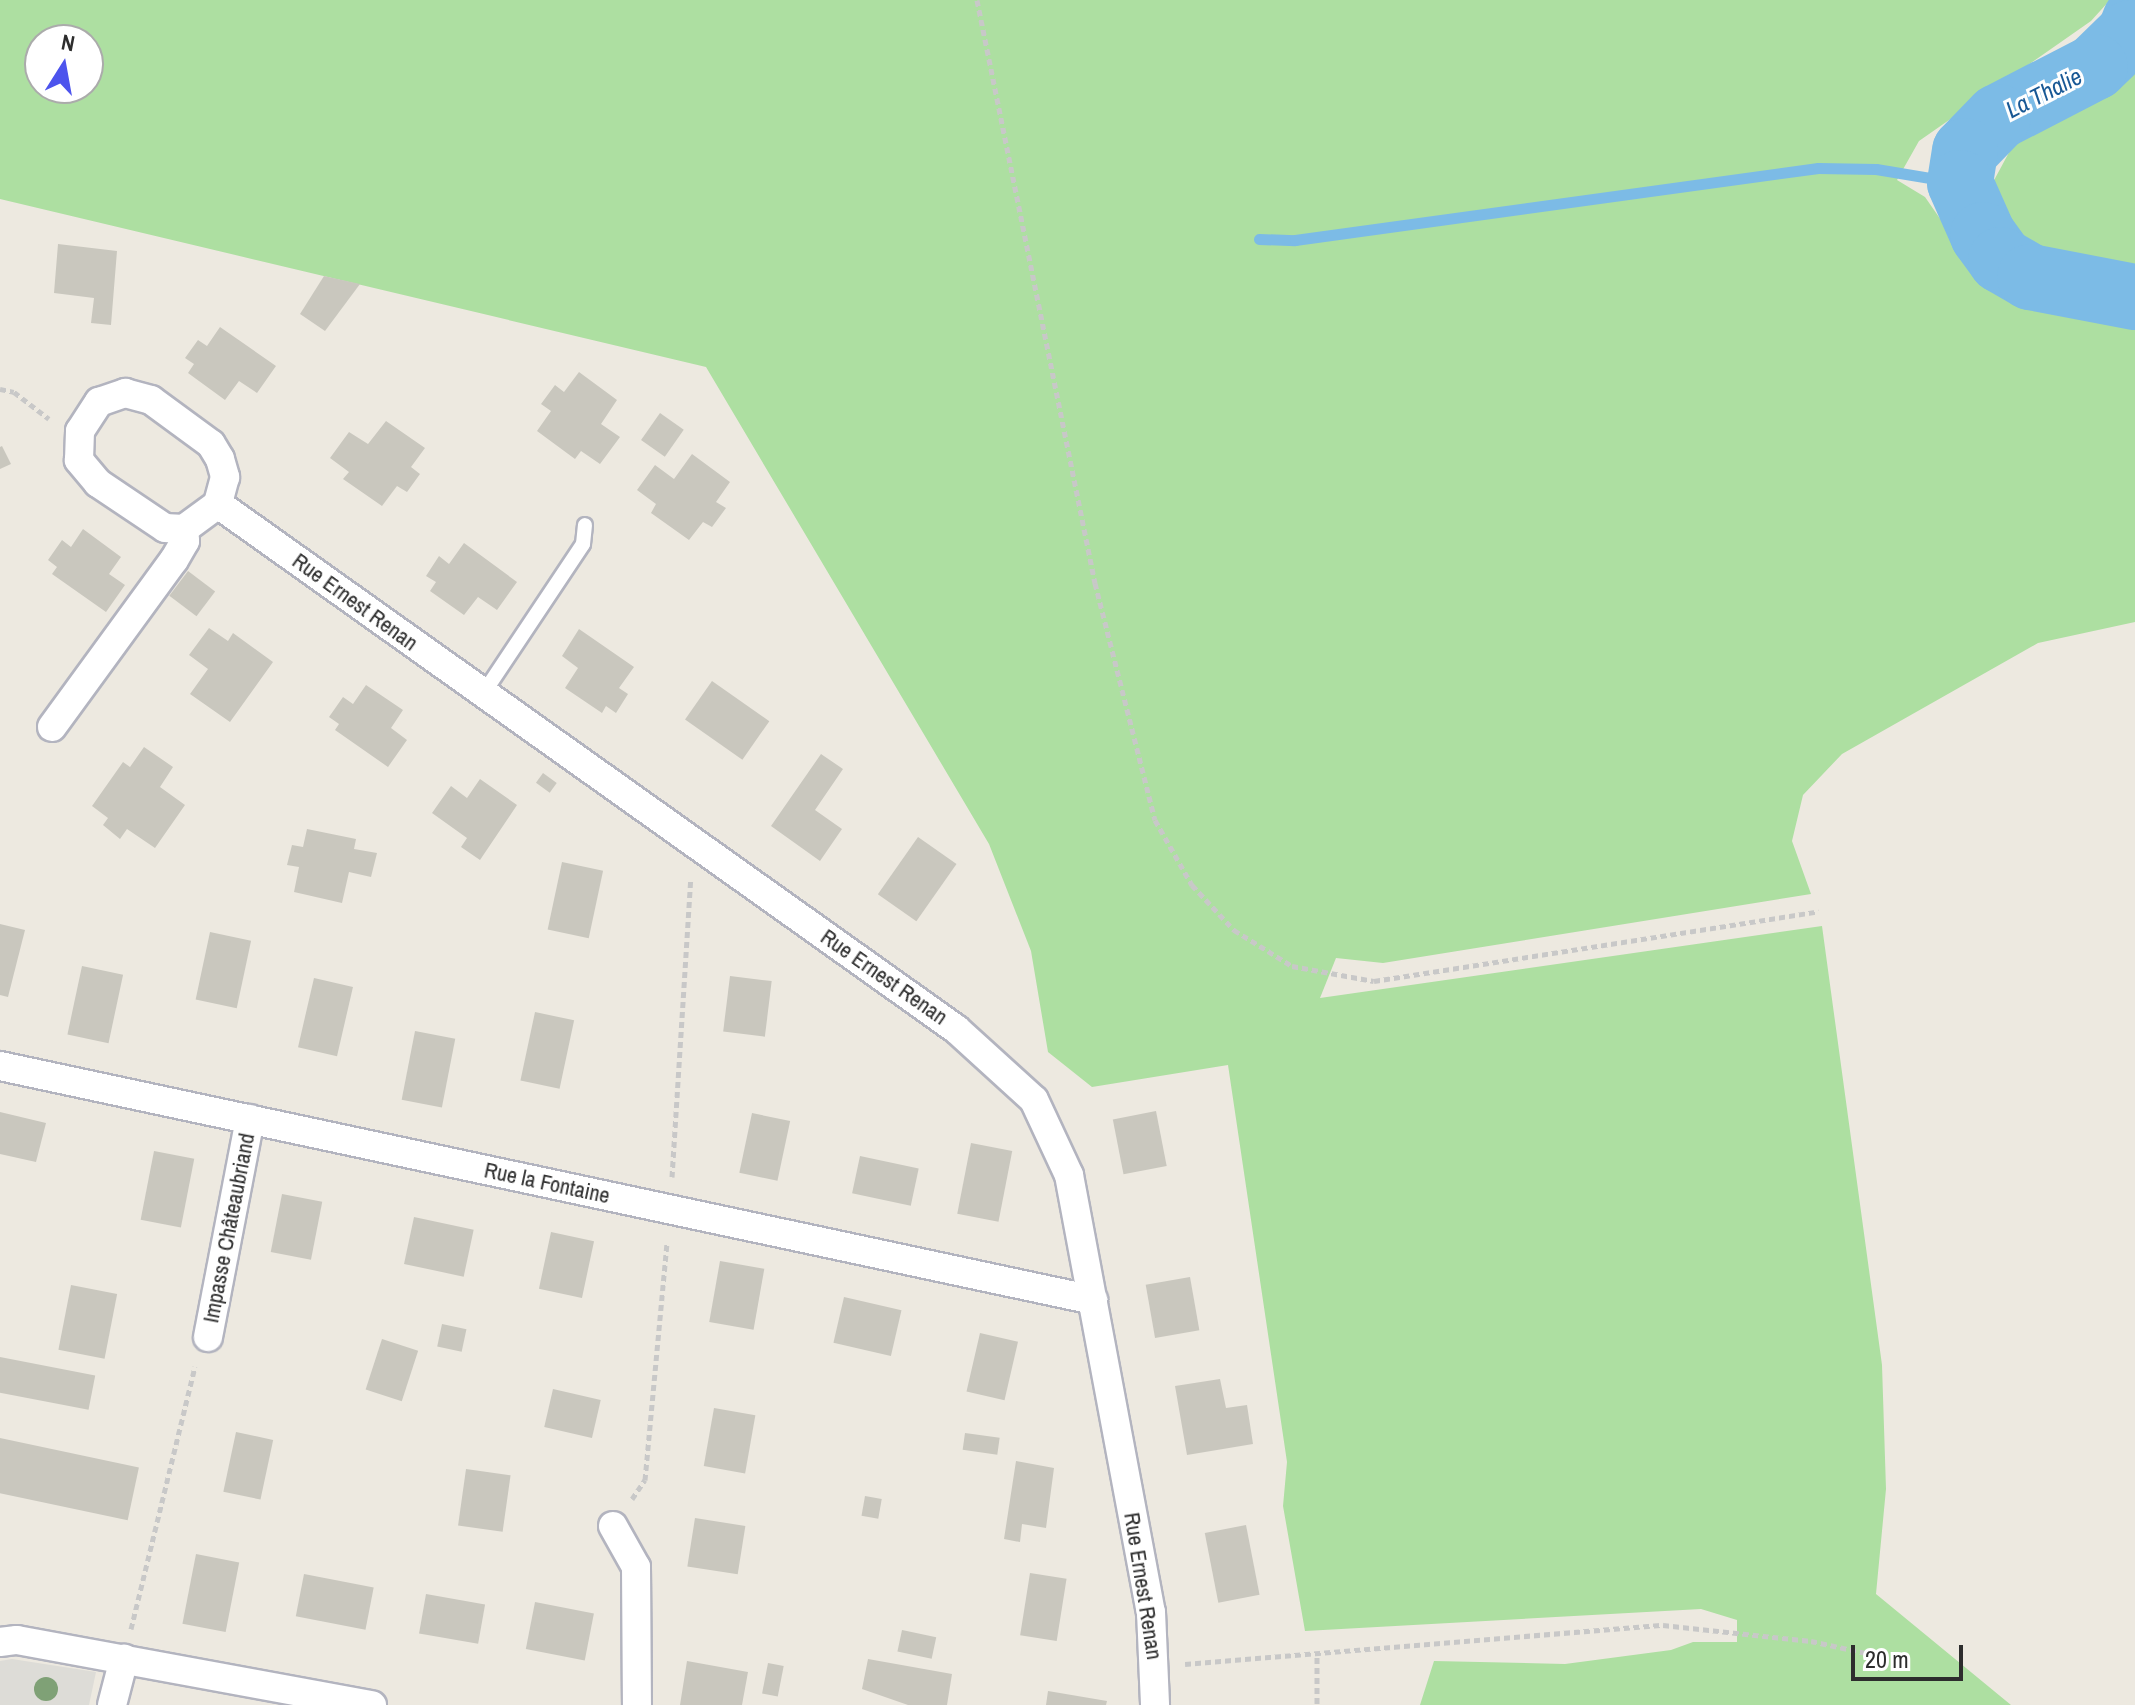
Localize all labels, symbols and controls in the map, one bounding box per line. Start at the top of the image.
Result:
north arrow [24,24,104,104]
text: N [59,26,77,58]
water label: La Thalie [2001,62,2087,124]
street label: Rue Ernest Renan [287,548,423,656]
street label: Rue Ernest Renan [816,924,952,1030]
street label: Impasse Châteaubriand [198,1131,260,1325]
street label: Rue la Fontaine [482,1157,612,1209]
street label: Rue Ernest Renan [1118,1511,1168,1661]
scale bar [1855,1629,1967,1679]
text: 20 m [1865,1643,1909,1675]

